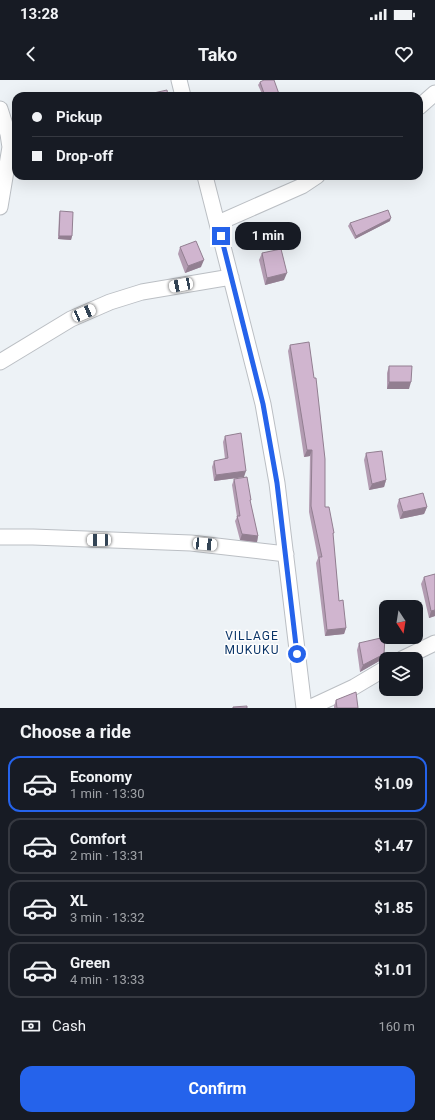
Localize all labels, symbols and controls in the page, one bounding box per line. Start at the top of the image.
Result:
text: 13:28 [20,5,59,23]
icon: back [20,43,42,65]
icon: heart [393,43,415,65]
text: Tako [198,44,237,65]
text: Pickup [56,108,102,126]
text: Drop-off [56,147,113,165]
callout: 1 min [235,222,301,250]
route end [212,227,230,245]
text: 1 min [252,228,284,243]
car [168,277,194,293]
car [71,303,97,323]
car [87,534,111,546]
car [193,537,217,551]
north arrow [379,600,423,644]
map controls [379,600,423,696]
district label: VILLAGE MUKUKU [225,629,279,657]
route start [288,645,306,663]
button: layers [379,652,423,696]
text: Choose a ride [20,721,131,742]
icon: car [22,766,58,802]
text: Economy [70,768,132,786]
text: $1.09 [374,775,413,793]
text: 1 min · 13:30 [70,786,145,801]
icon: car [22,828,58,864]
text: Comfort [70,830,126,848]
text: $1.47 [374,837,413,855]
text: 2 min · 13:31 [70,848,145,863]
icon: car [22,890,58,926]
text: XL [70,892,88,910]
text: $1.85 [374,899,413,917]
text: 3 min · 13:32 [70,910,145,925]
icon: car [22,952,58,988]
text: Green [70,954,110,972]
text: $1.01 [374,961,413,979]
text: 4 min · 13:33 [70,972,145,987]
icon: cash [20,1015,42,1037]
text: Cash [52,1017,86,1035]
text: 160 m [378,1019,415,1034]
button: Confirm [20,1066,415,1112]

